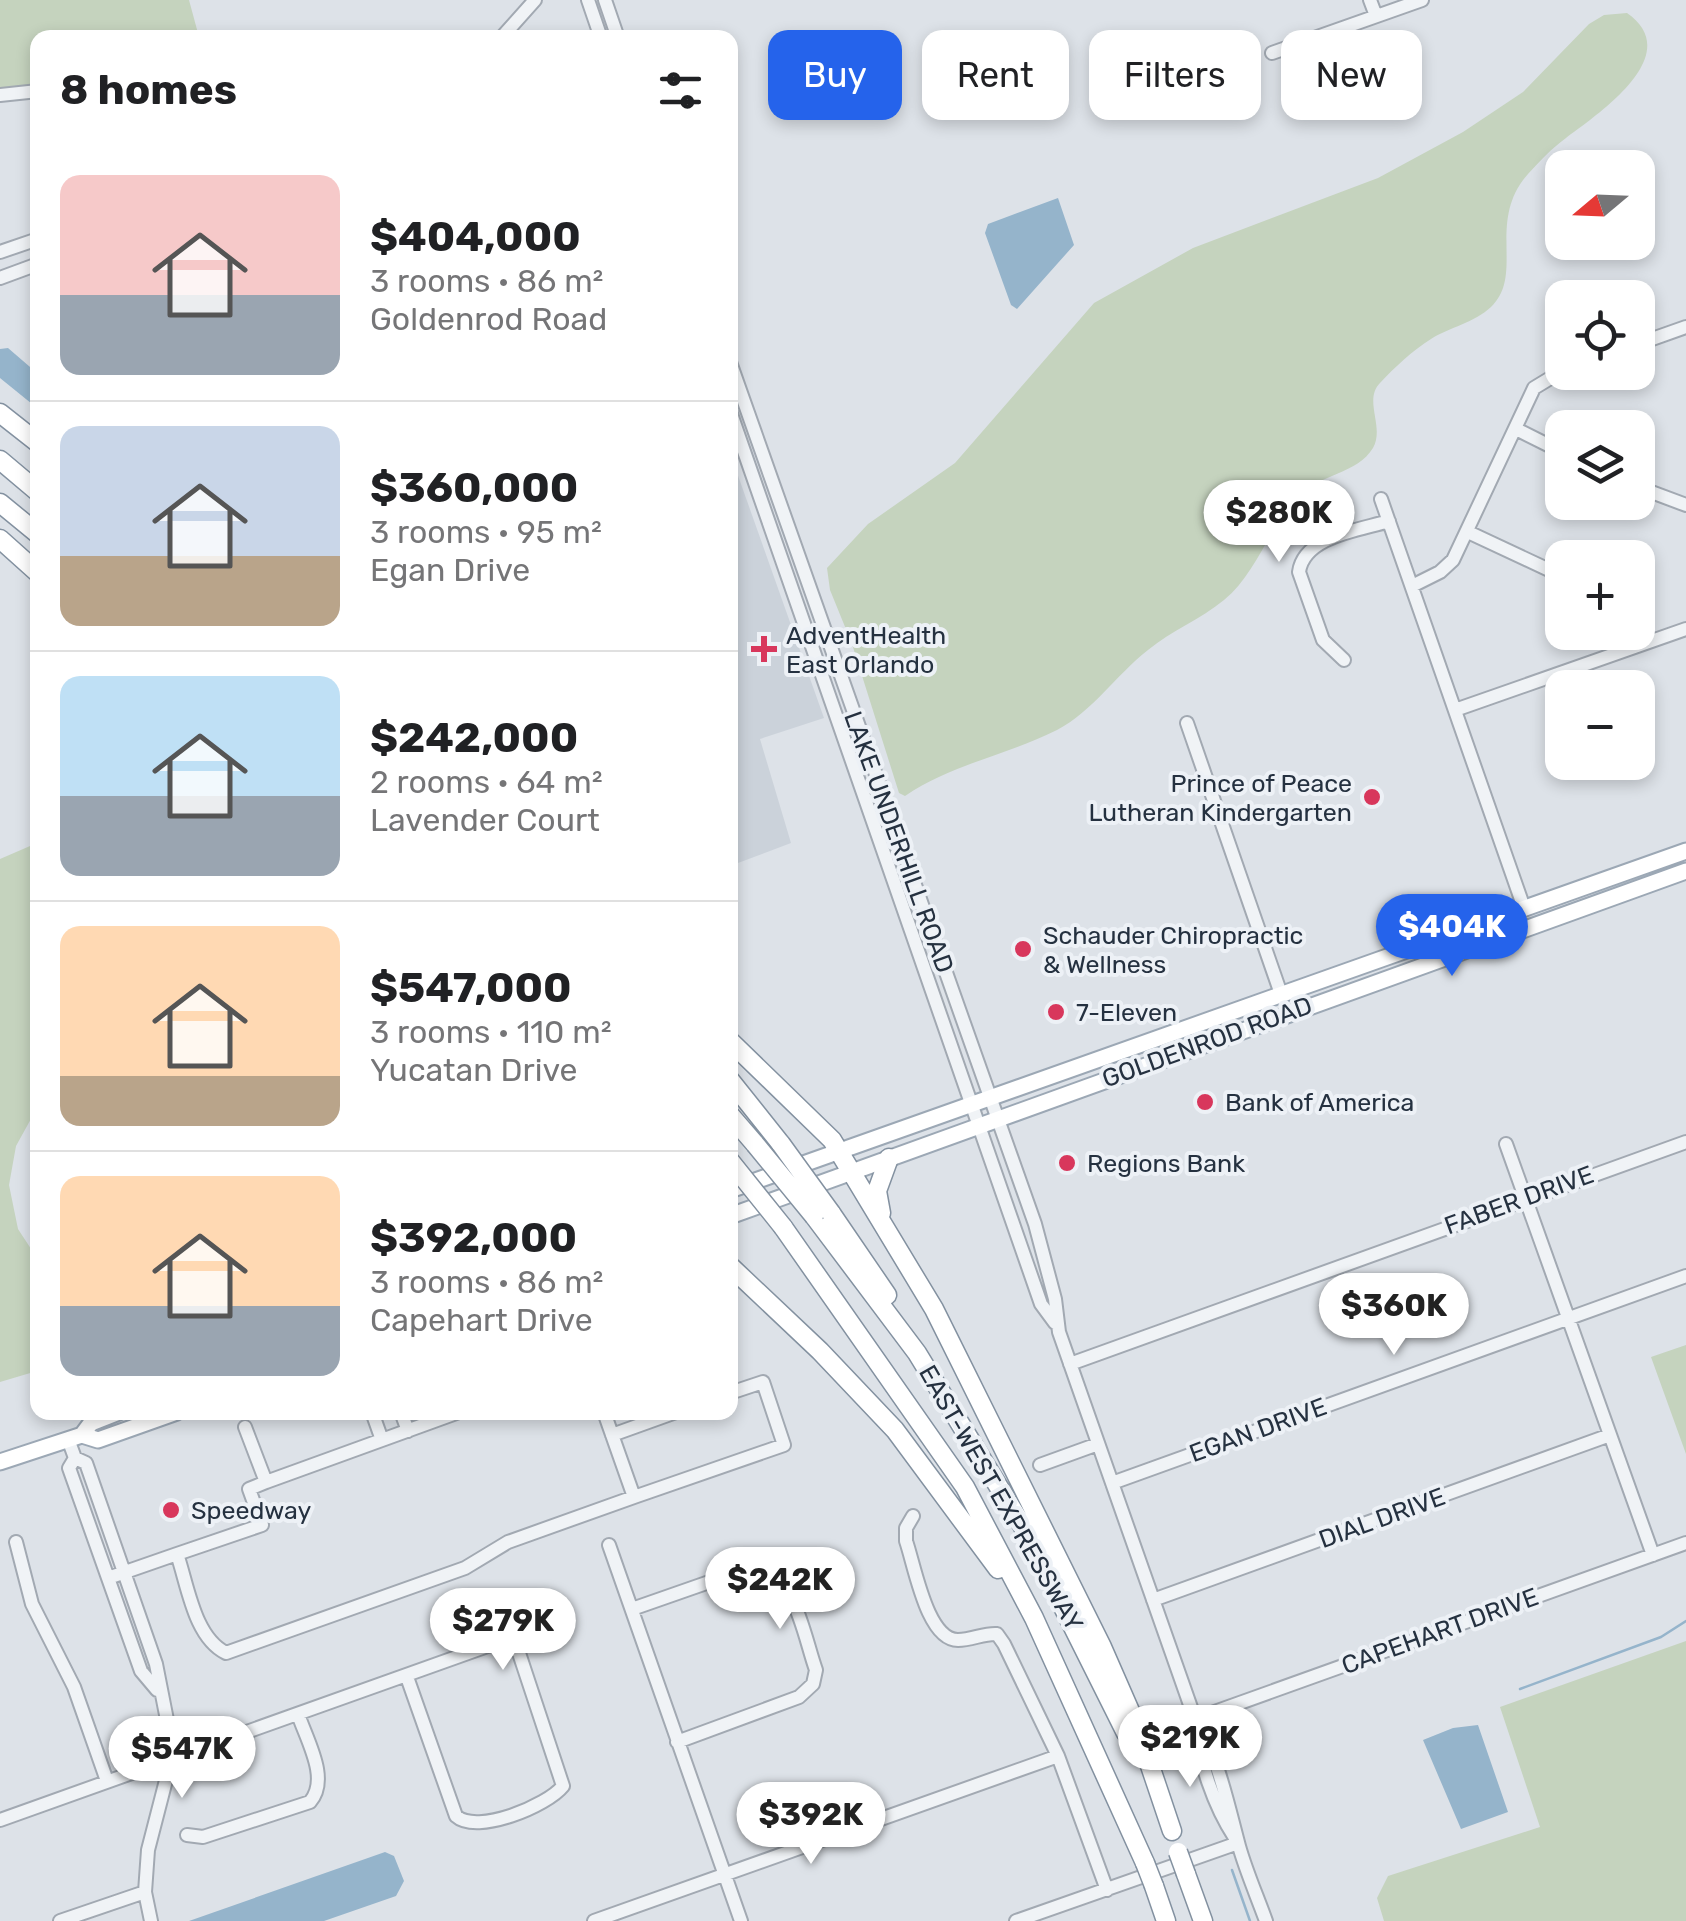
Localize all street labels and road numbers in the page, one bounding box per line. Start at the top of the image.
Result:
street label: LAKE UNDERHILL ROAD [838,707,960,977]
street label: GOLDENROD ROAD [1098,991,1316,1093]
street label: FABER DRIVE [1440,1160,1598,1240]
street label: EAST-WEST EXPRESSWAY [913,1360,1089,1636]
street label: EGAN DRIVE [1185,1392,1331,1468]
street label: DIAL DRIVE [1315,1482,1449,1554]
street label: CAPEHART DRIVE [1338,1582,1542,1680]

